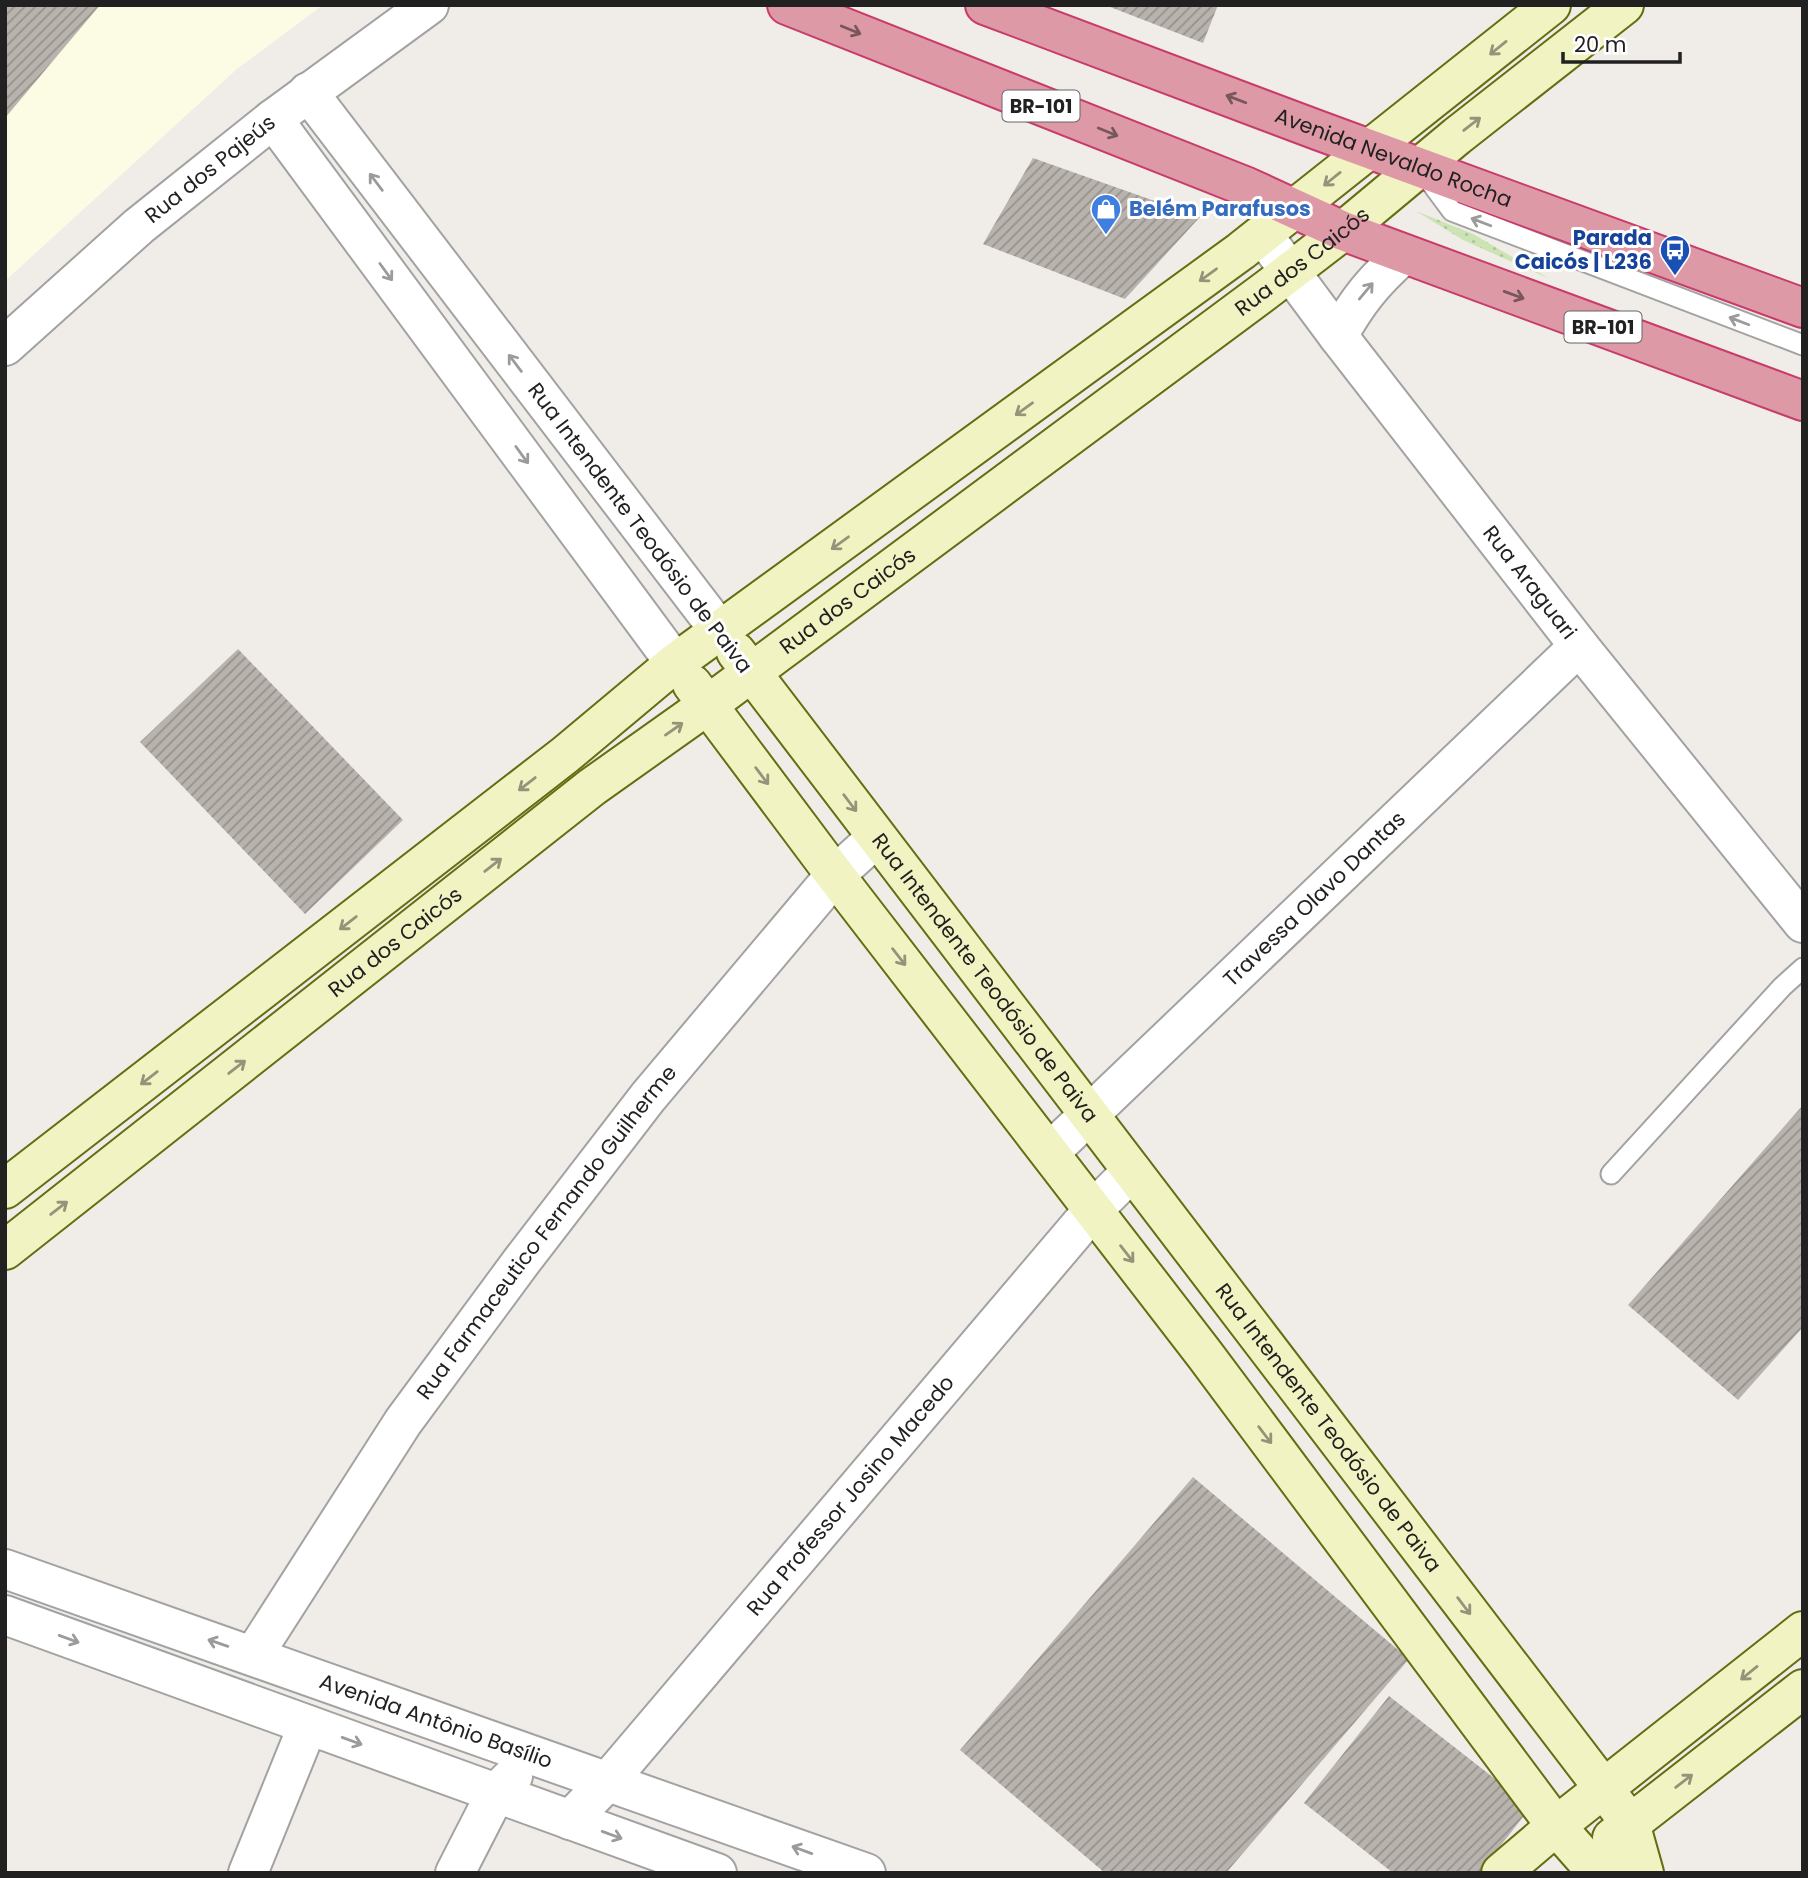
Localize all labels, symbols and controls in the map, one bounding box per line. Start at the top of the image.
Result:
scale bar [1563,21,1680,65]
one-way arrow [839,25,861,38]
text: 20 m [1574,30,1627,59]
one-way arrow [1489,40,1507,55]
road number: BR-101 [1002,90,1080,122]
one-way arrow [1225,92,1247,105]
street label: Avenida Nevaldo Rocha [1271,100,1516,214]
street label: Rua dos Pajeús [139,108,281,230]
one-way arrow [1463,117,1481,132]
one-way arrow [1097,127,1118,140]
one-way arrow [1323,171,1341,186]
one-way arrow [369,173,384,192]
shop icon: Belém Parafusos [1089,192,1123,236]
place label: Belém Parafusos [1129,194,1311,223]
street label: Rua dos Caicós [1229,200,1375,323]
one-way arrow [1470,215,1492,227]
place label: Parada Caicós | L236 [1515,223,1652,276]
bus stop icon: Parada Caicós | L236 [1658,233,1692,277]
one-way arrow [379,262,394,281]
one-way arrow [1199,268,1218,283]
one-way arrow [1359,283,1374,301]
one-way arrow [1502,289,1524,302]
road number: BR-101 [1564,312,1642,342]
one-way arrow [1729,314,1750,326]
one-way arrow [507,354,522,372]
street label: Rua Intendente Teodósio de Paiva [522,377,759,679]
one-way arrow [1015,402,1034,417]
one-way arrow [514,445,529,464]
street label: Rua Araguari [1476,519,1584,645]
one-way arrow [831,536,850,551]
street label: Rua dos Caicós [773,540,922,661]
one-way arrow [664,721,683,736]
one-way arrow [754,766,769,784]
one-way arrow [519,776,537,791]
one-way arrow [842,793,857,811]
street label: Travessa Olavo Dantas [1217,805,1412,993]
street label: Rua Intendente Teodósio de Paiva [865,827,1105,1128]
one-way arrow [483,858,501,873]
street label: Rua dos Caicós [322,880,468,1004]
one-way arrow [339,916,357,931]
one-way arrow [891,947,906,966]
street label: Rua Farmaceutico Fernando Guilherme [410,1058,683,1405]
one-way arrow [228,1059,246,1075]
one-way arrow [140,1070,158,1085]
one-way arrow [49,1200,67,1216]
one-way arrow [1120,1244,1135,1263]
street label: Rua Intendente Teodósio de Paiva [1209,1277,1448,1578]
street label: Rua Professor Josino Macedo [740,1369,961,1622]
one-way arrow [1258,1425,1272,1444]
one-way arrow [1456,1597,1471,1615]
one-way arrow [58,1633,80,1646]
one-way arrow [207,1636,229,1649]
street label: Avenida Antônio Basílio [316,1666,556,1775]
one-way arrow [1741,1666,1759,1681]
one-way arrow [341,1736,363,1748]
one-way arrow [1674,1774,1693,1789]
one-way arrow [601,1830,623,1842]
one-way arrow [792,1843,814,1855]

